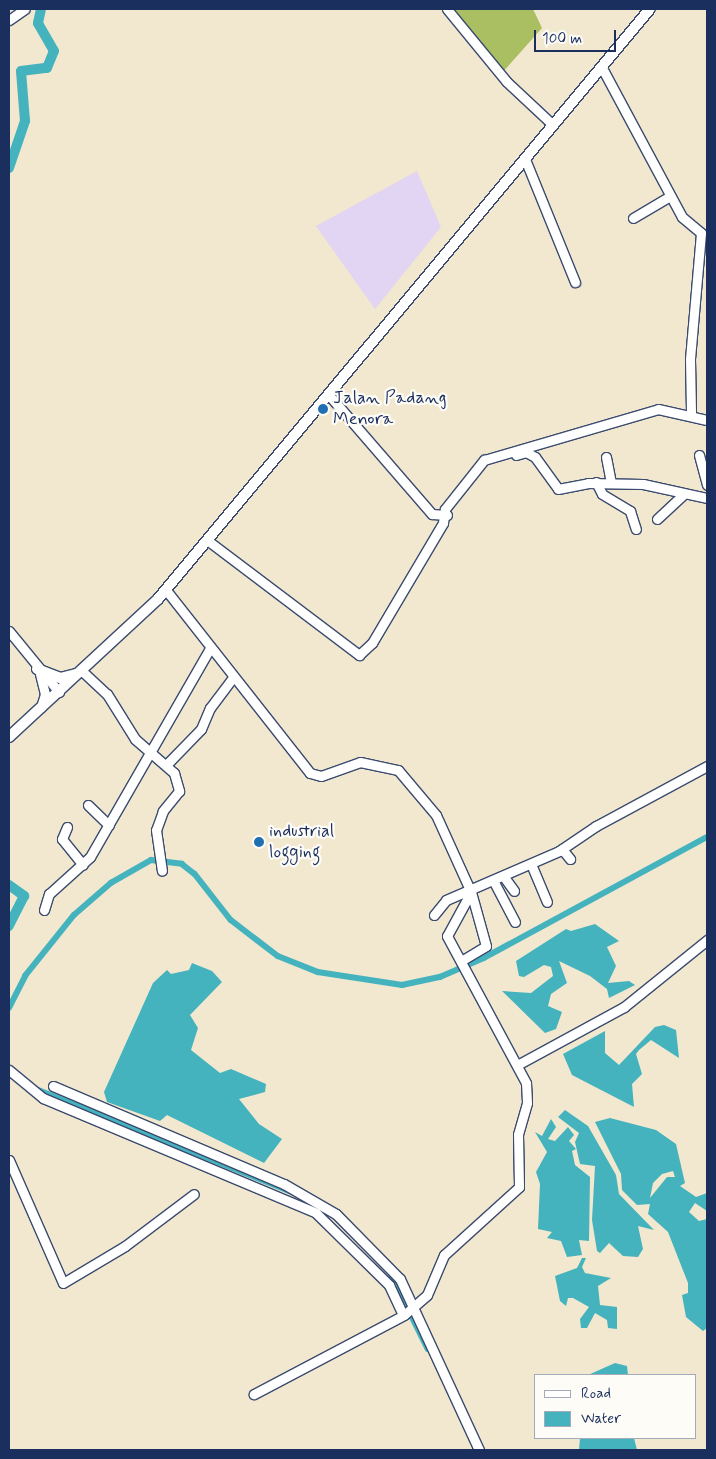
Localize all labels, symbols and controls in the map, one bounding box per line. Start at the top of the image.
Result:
scale bar [536,20,618,52]
text: 100 m [542,29,582,49]
place label: Jalan Padang Menora [333,388,444,430]
marker: Jalan Padang Menora [317,403,329,415]
place label: industrial logging [269,821,334,864]
marker: industrial logging [253,836,265,848]
legend [534,1374,696,1439]
text: Road [581,1384,611,1404]
text: Water [581,1409,621,1429]

